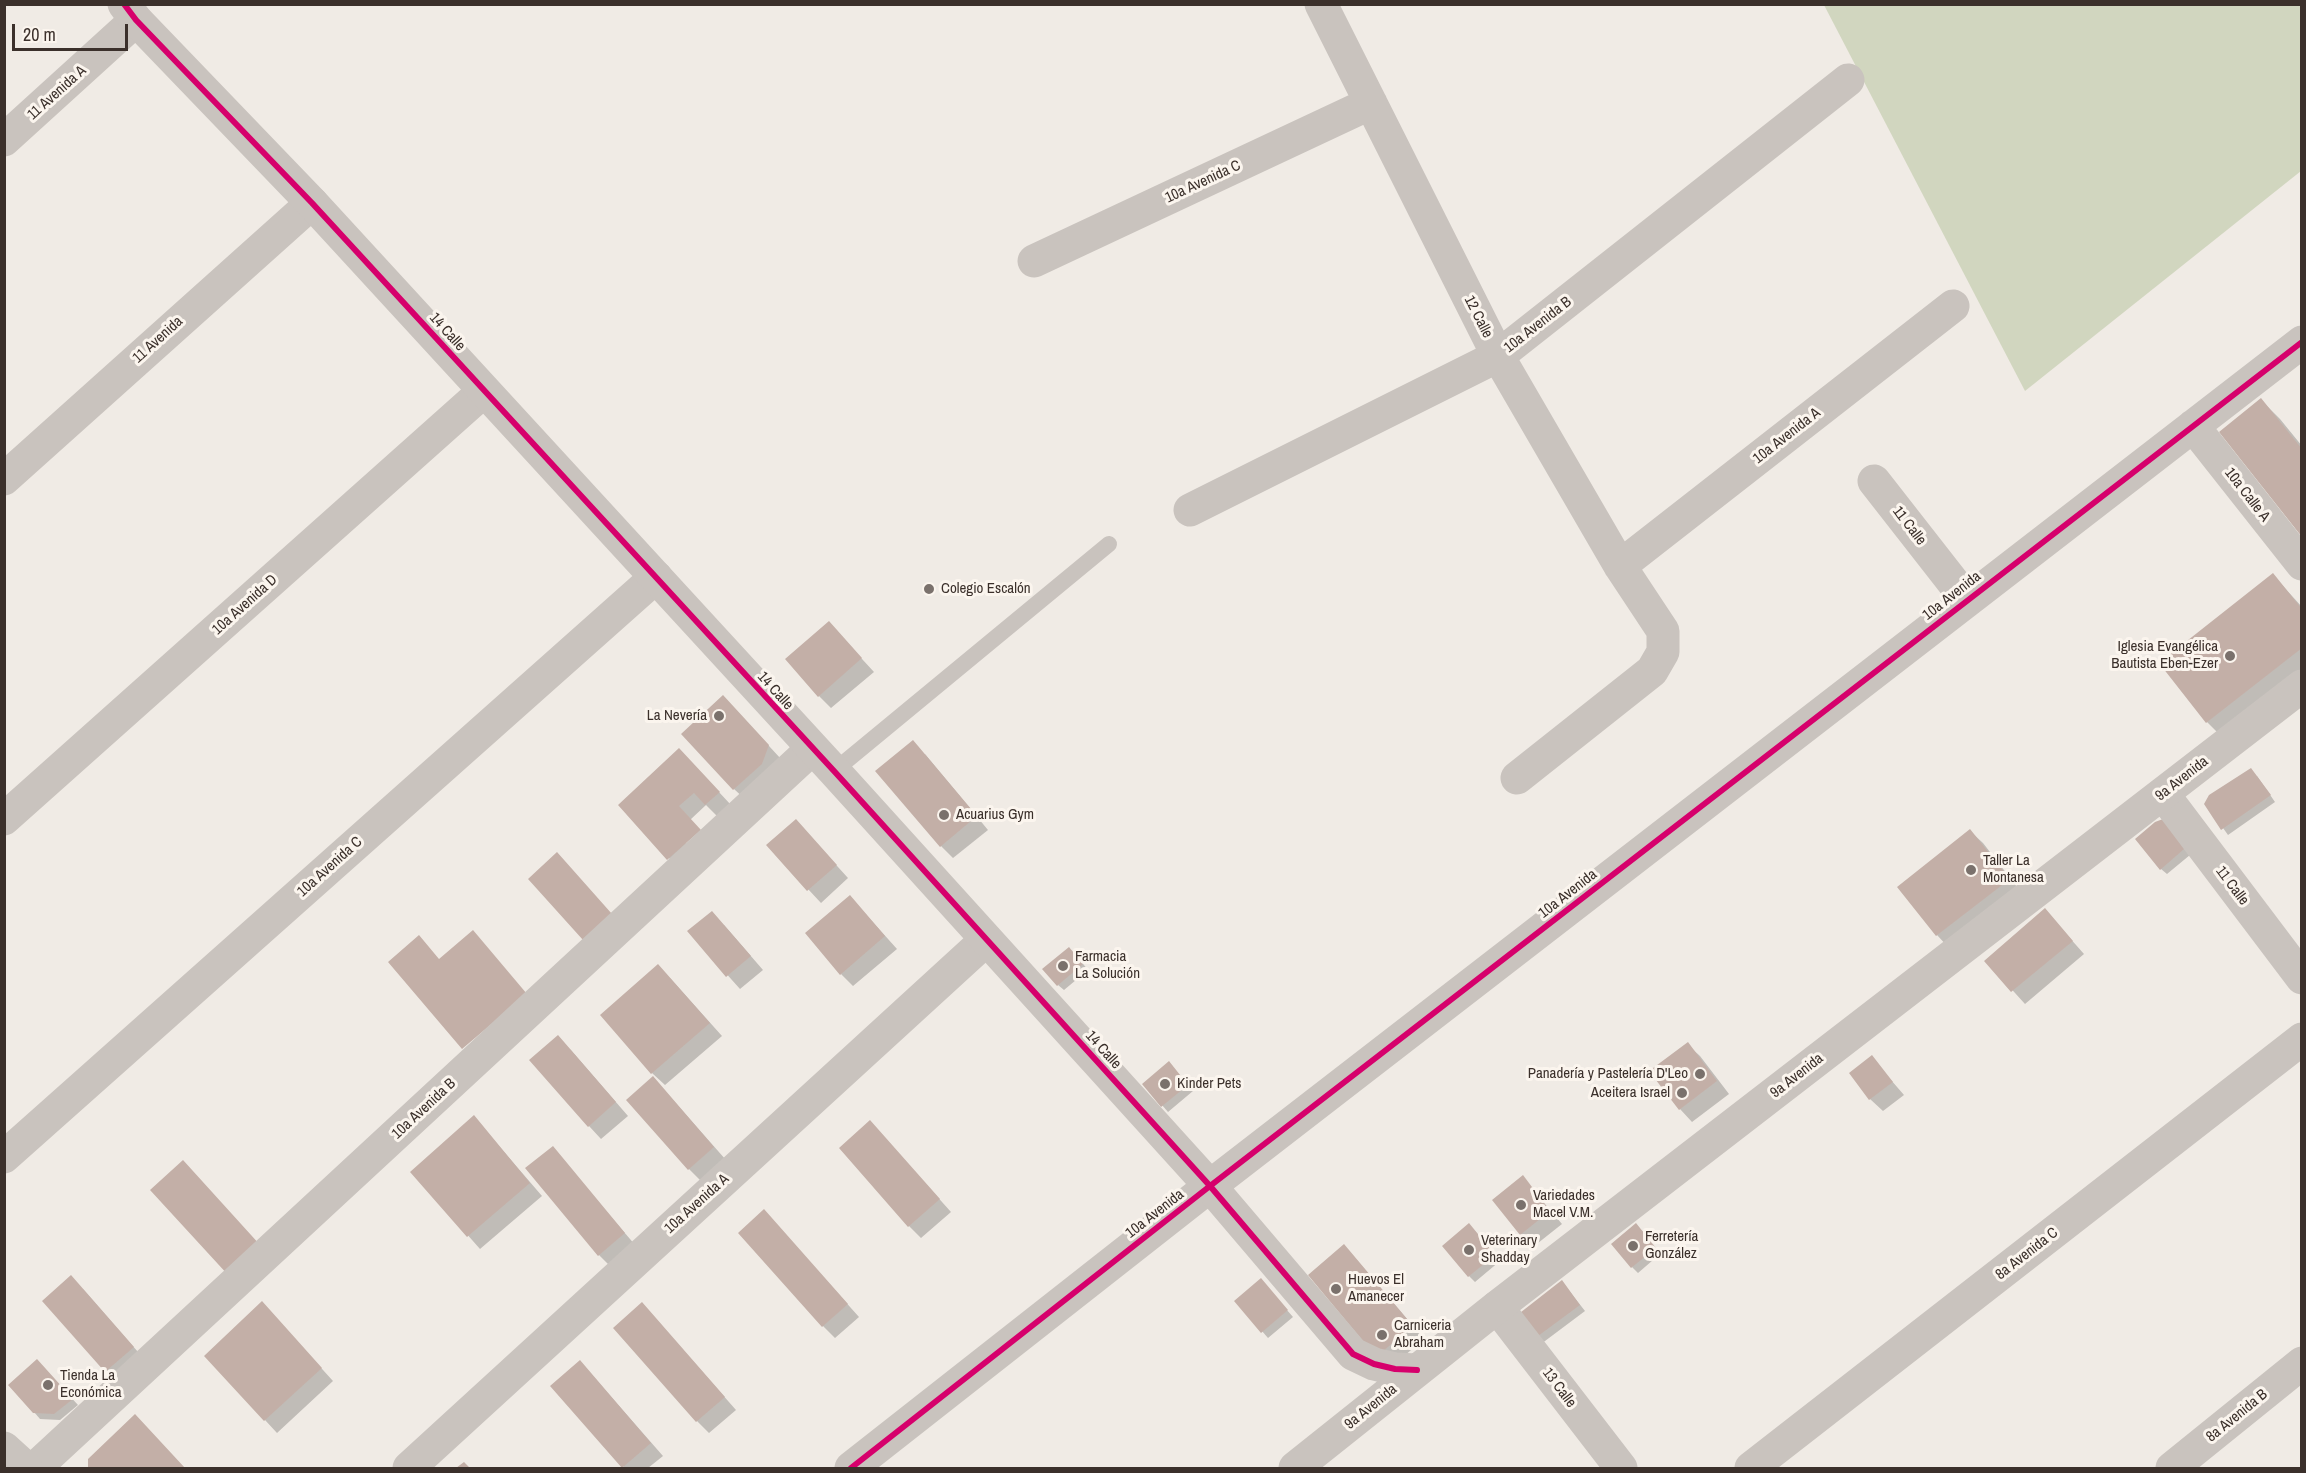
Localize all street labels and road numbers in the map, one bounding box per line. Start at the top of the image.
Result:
street label: 11 Avenida A [24,62,90,124]
street label: 10a Avenida C [1162,157,1244,207]
street label: 12 Calle [1460,293,1496,341]
street label: 10a Avenida B [1501,293,1575,357]
street label: 14 Calle [425,309,469,355]
street label: 11 Avenida [129,313,187,367]
street label: 10a Avenida A [1750,404,1824,468]
street label: 10a Calle A [2220,464,2274,526]
street label: 11 Calle [1888,503,1930,549]
street label: 10a Avenida [1919,568,1985,624]
street label: 10a Avenida D [209,571,281,639]
street label: 14 Calle [753,668,797,714]
street label: 9a Avenida [2152,753,2212,805]
street label: 10a Avenida C [294,833,366,901]
street label: 11 Calle [2212,863,2252,909]
street label: 10a Avenida [1535,866,1601,922]
street label: 14 Calle [1081,1027,1125,1073]
street label: 9a Avenida [1767,1050,1827,1102]
street label: 10a Avenida B [388,1075,460,1143]
street label: 10a Avenida A [661,1170,733,1238]
street label: 10a Avenida [1122,1186,1188,1242]
street label: 8a Avenida C [1992,1224,2062,1284]
street label: 13 Calle [1538,1365,1580,1411]
street label: 9a Avenida [1341,1380,1401,1434]
street label: 8a Avenida B [2203,1386,2271,1446]

